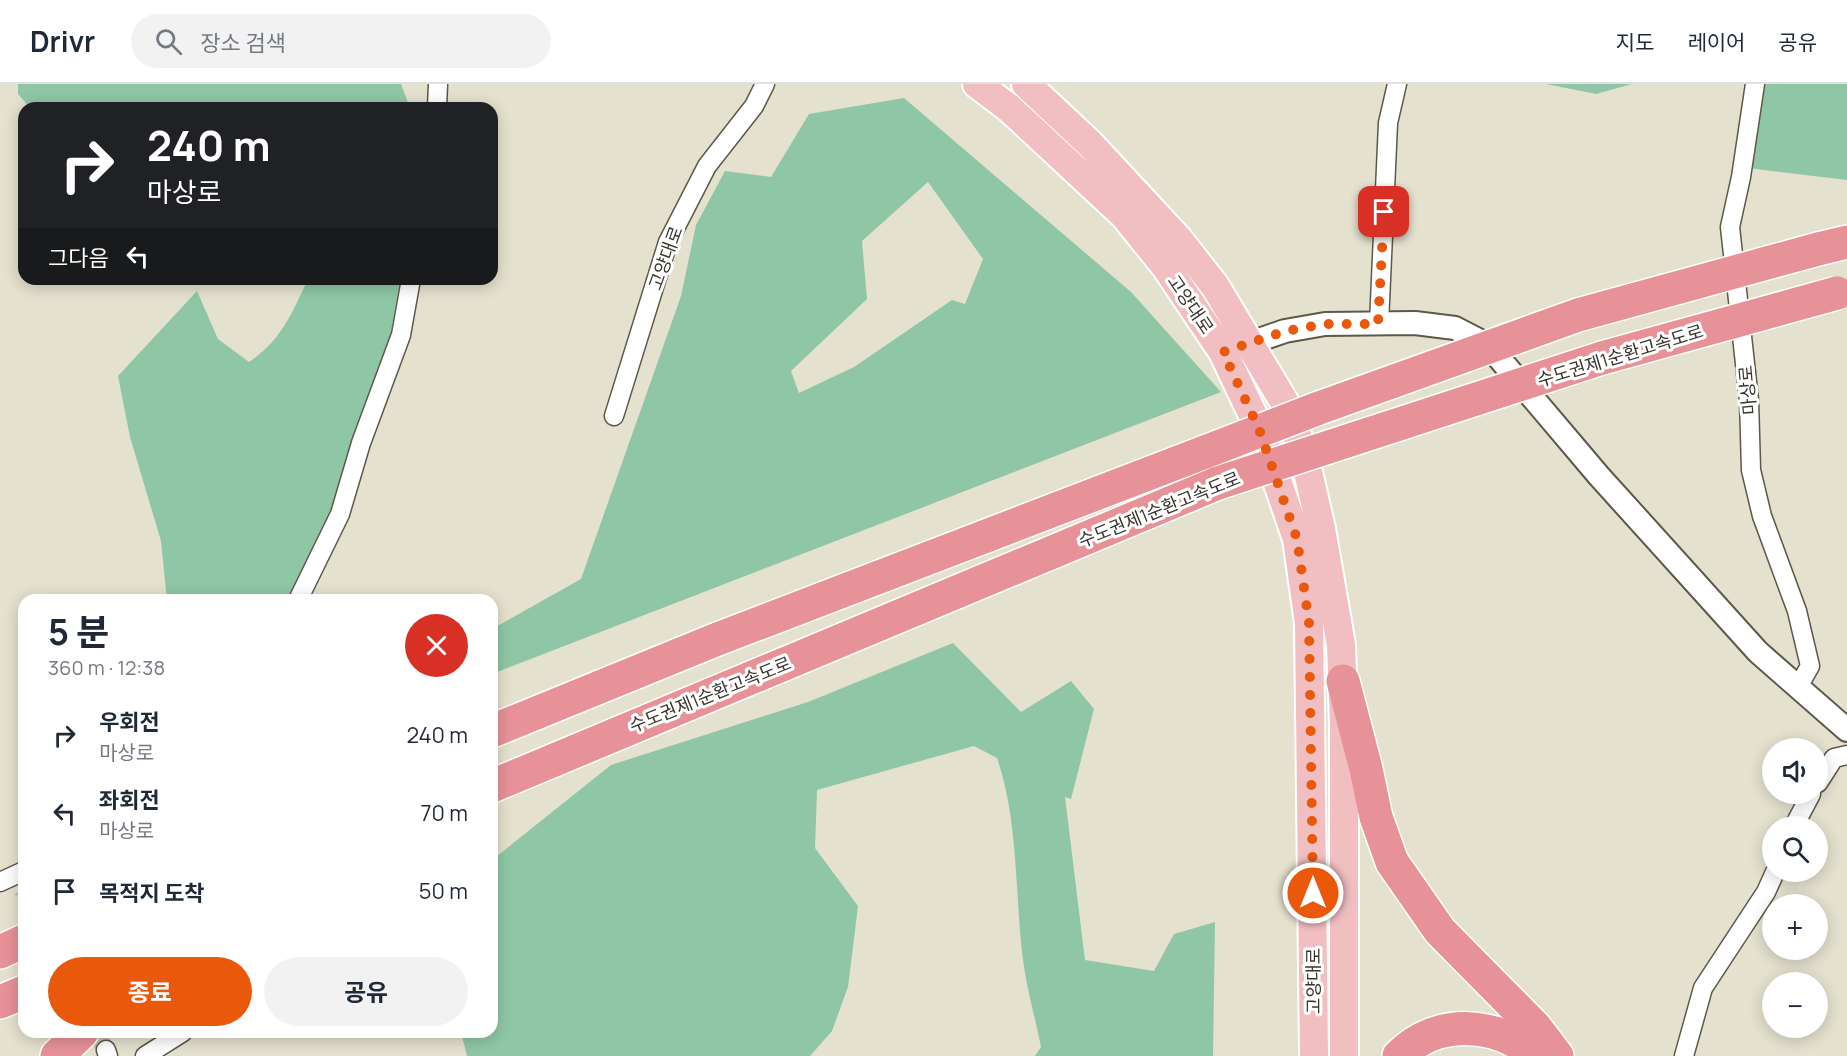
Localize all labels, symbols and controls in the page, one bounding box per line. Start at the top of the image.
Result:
search box [131,14,551,68]
text: Drivr [30,22,95,60]
icon: search [152,25,185,58]
text: 장소 검색 [200,28,286,58]
text: 지도 [1616,28,1654,56]
text: 레이어 [1687,28,1745,56]
text: 공유 [1778,28,1817,56]
text: 240 m [147,116,271,174]
icon: right [48,126,126,204]
text: 마상로 [147,173,222,210]
pin [1358,186,1409,237]
icon: arrive [1367,195,1400,228]
street label: 고양대로 [642,223,688,293]
icon: left [121,240,154,273]
text: 그다음 [48,243,109,273]
street label: 고양대로 [1163,270,1219,338]
street label: 수도권제1순환고속도로 [1534,318,1706,392]
street label: 마상로 [1733,364,1761,416]
street label: 수도권제1순환고속도로 [1074,466,1244,552]
text: 5 분 [48,607,109,656]
button: close [405,614,468,677]
street label: 수도권제1순환고속도로 [625,651,795,737]
text: 360 m · 12:38 [48,654,165,681]
text: 우회전 [99,707,160,737]
icon: right [48,719,81,752]
text: 240 m [406,720,468,750]
map controls [1762,738,1828,1038]
button: sound [1762,738,1828,804]
text: 마상로 [99,739,154,766]
text: 좌회전 [99,785,160,815]
icon: left [48,797,81,830]
text: 70 m [420,798,468,828]
button: search [1762,816,1828,882]
text: 마상로 [99,817,154,844]
position arrow [1281,861,1345,925]
icon: arrive [48,875,81,908]
text: 50 m [419,876,468,906]
text: 목적지 도착 [99,878,205,908]
button: + [1762,894,1828,960]
street label: 고양대로 [1301,948,1325,1014]
button: 종료 [48,957,252,1026]
button: 공유 [264,957,468,1026]
button: − [1762,972,1828,1038]

